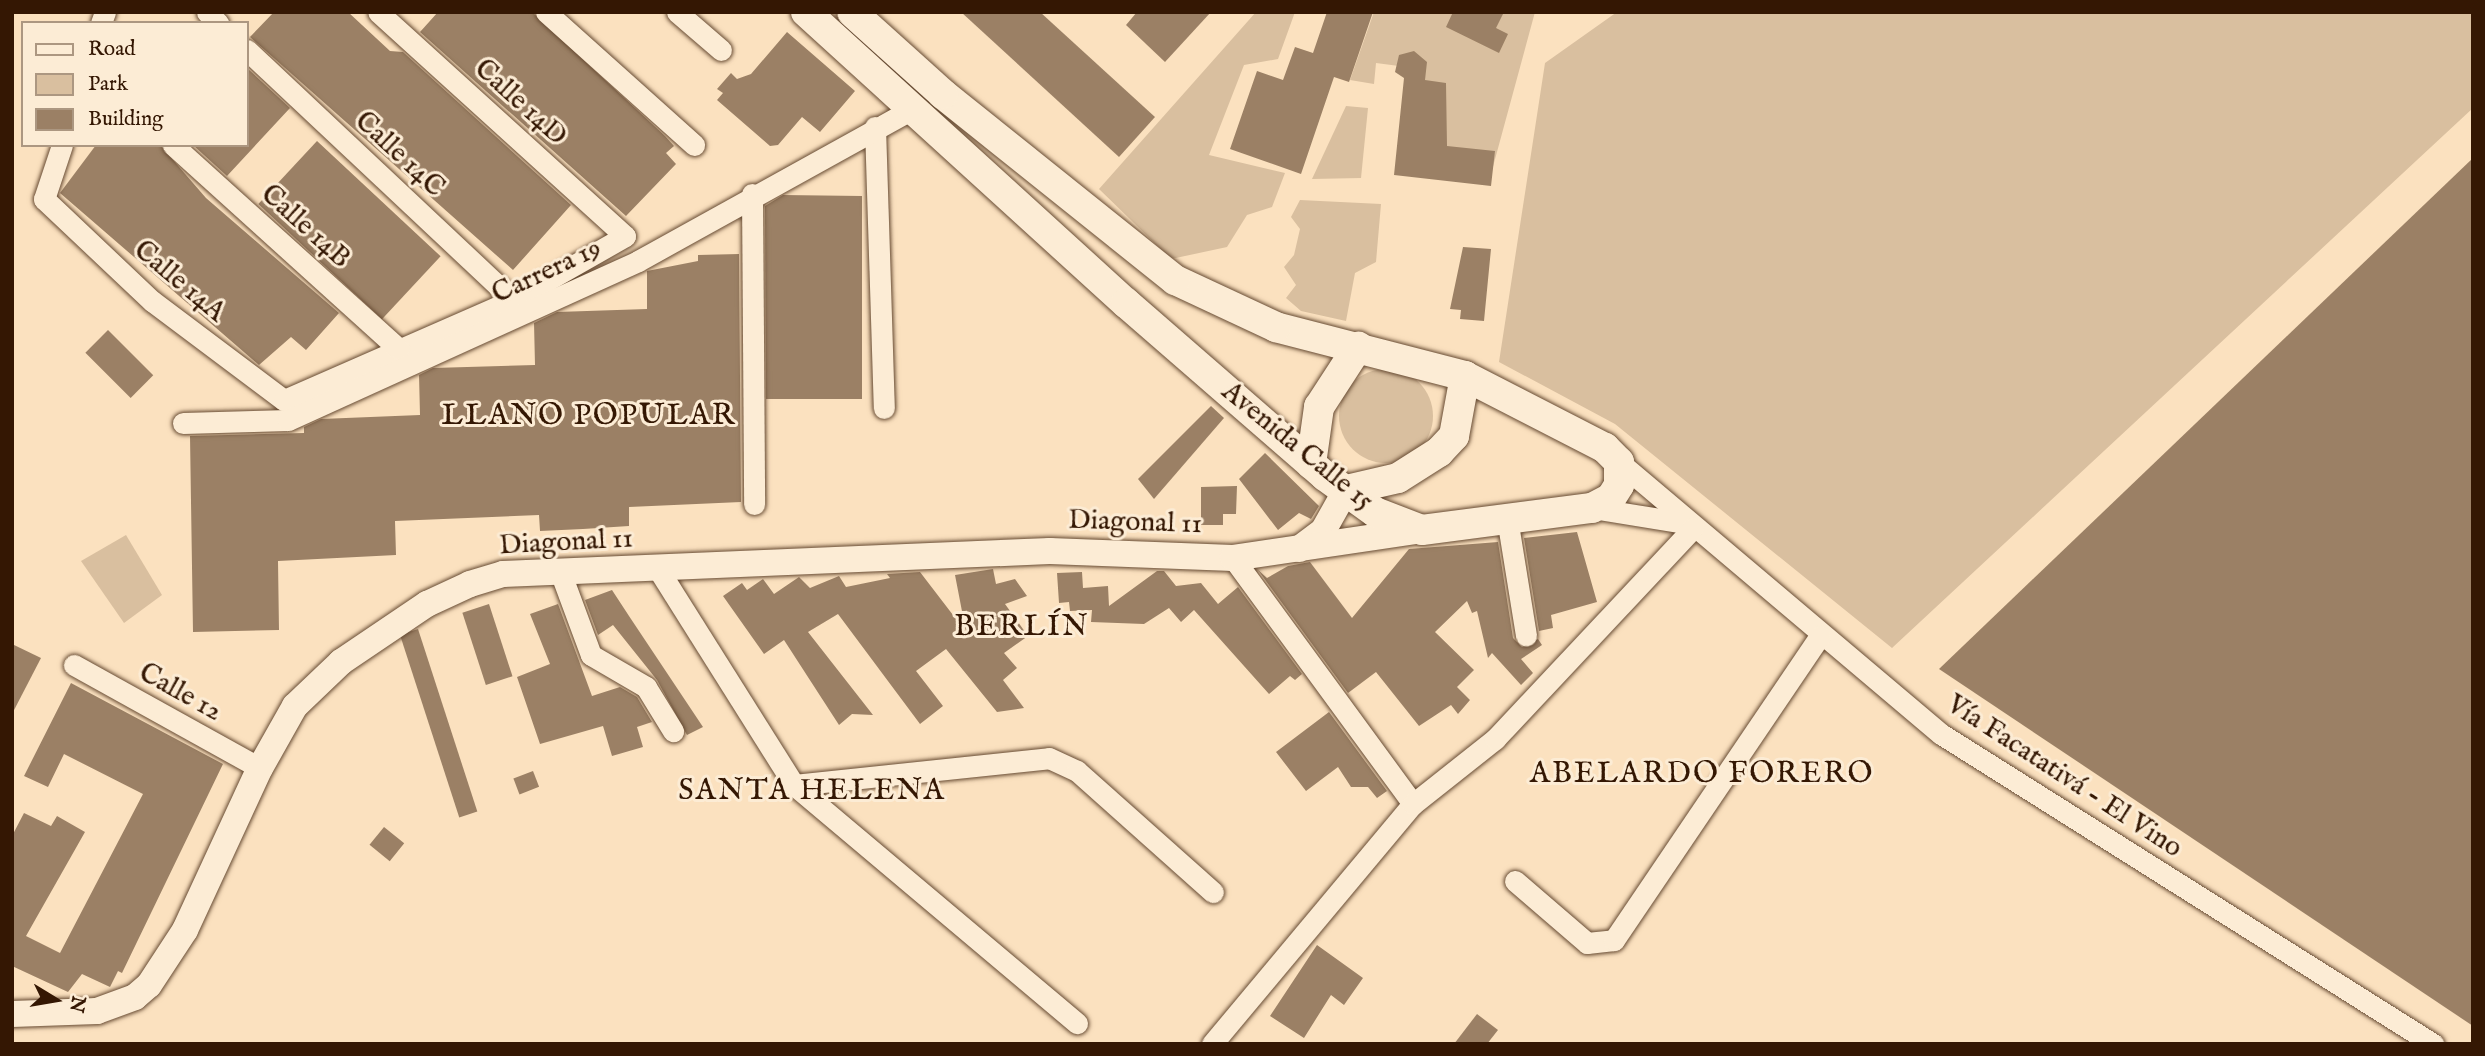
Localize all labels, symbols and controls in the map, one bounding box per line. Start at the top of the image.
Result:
legend [21,21,248,147]
text: Road [88,36,135,63]
street label: Calle 14D [467,53,573,153]
text: Park [88,71,128,98]
street label: Calle 14C [347,105,451,205]
text: Building [88,106,163,133]
street label: Calle 14B [253,178,357,276]
street label: Carrera 19 [487,232,607,312]
street label: Calle 14A [126,234,232,330]
street label: Avenida Calle 15 [1214,375,1380,519]
district label: LLANO POPULAR [443,398,735,434]
street label: Diagonal 11 [1068,504,1202,542]
street label: Diagonal 11 [498,523,634,563]
district label: BERLÍN [955,609,1089,645]
street label: Calle 12 [133,657,227,729]
street label: Vía Facatativá - El Vino [1940,688,2188,866]
district label: ABELARDO FORERO [1532,756,1872,792]
district label: SANTA HELENA [680,773,944,809]
north arrow [21,965,91,1035]
text: N [63,994,90,1014]

